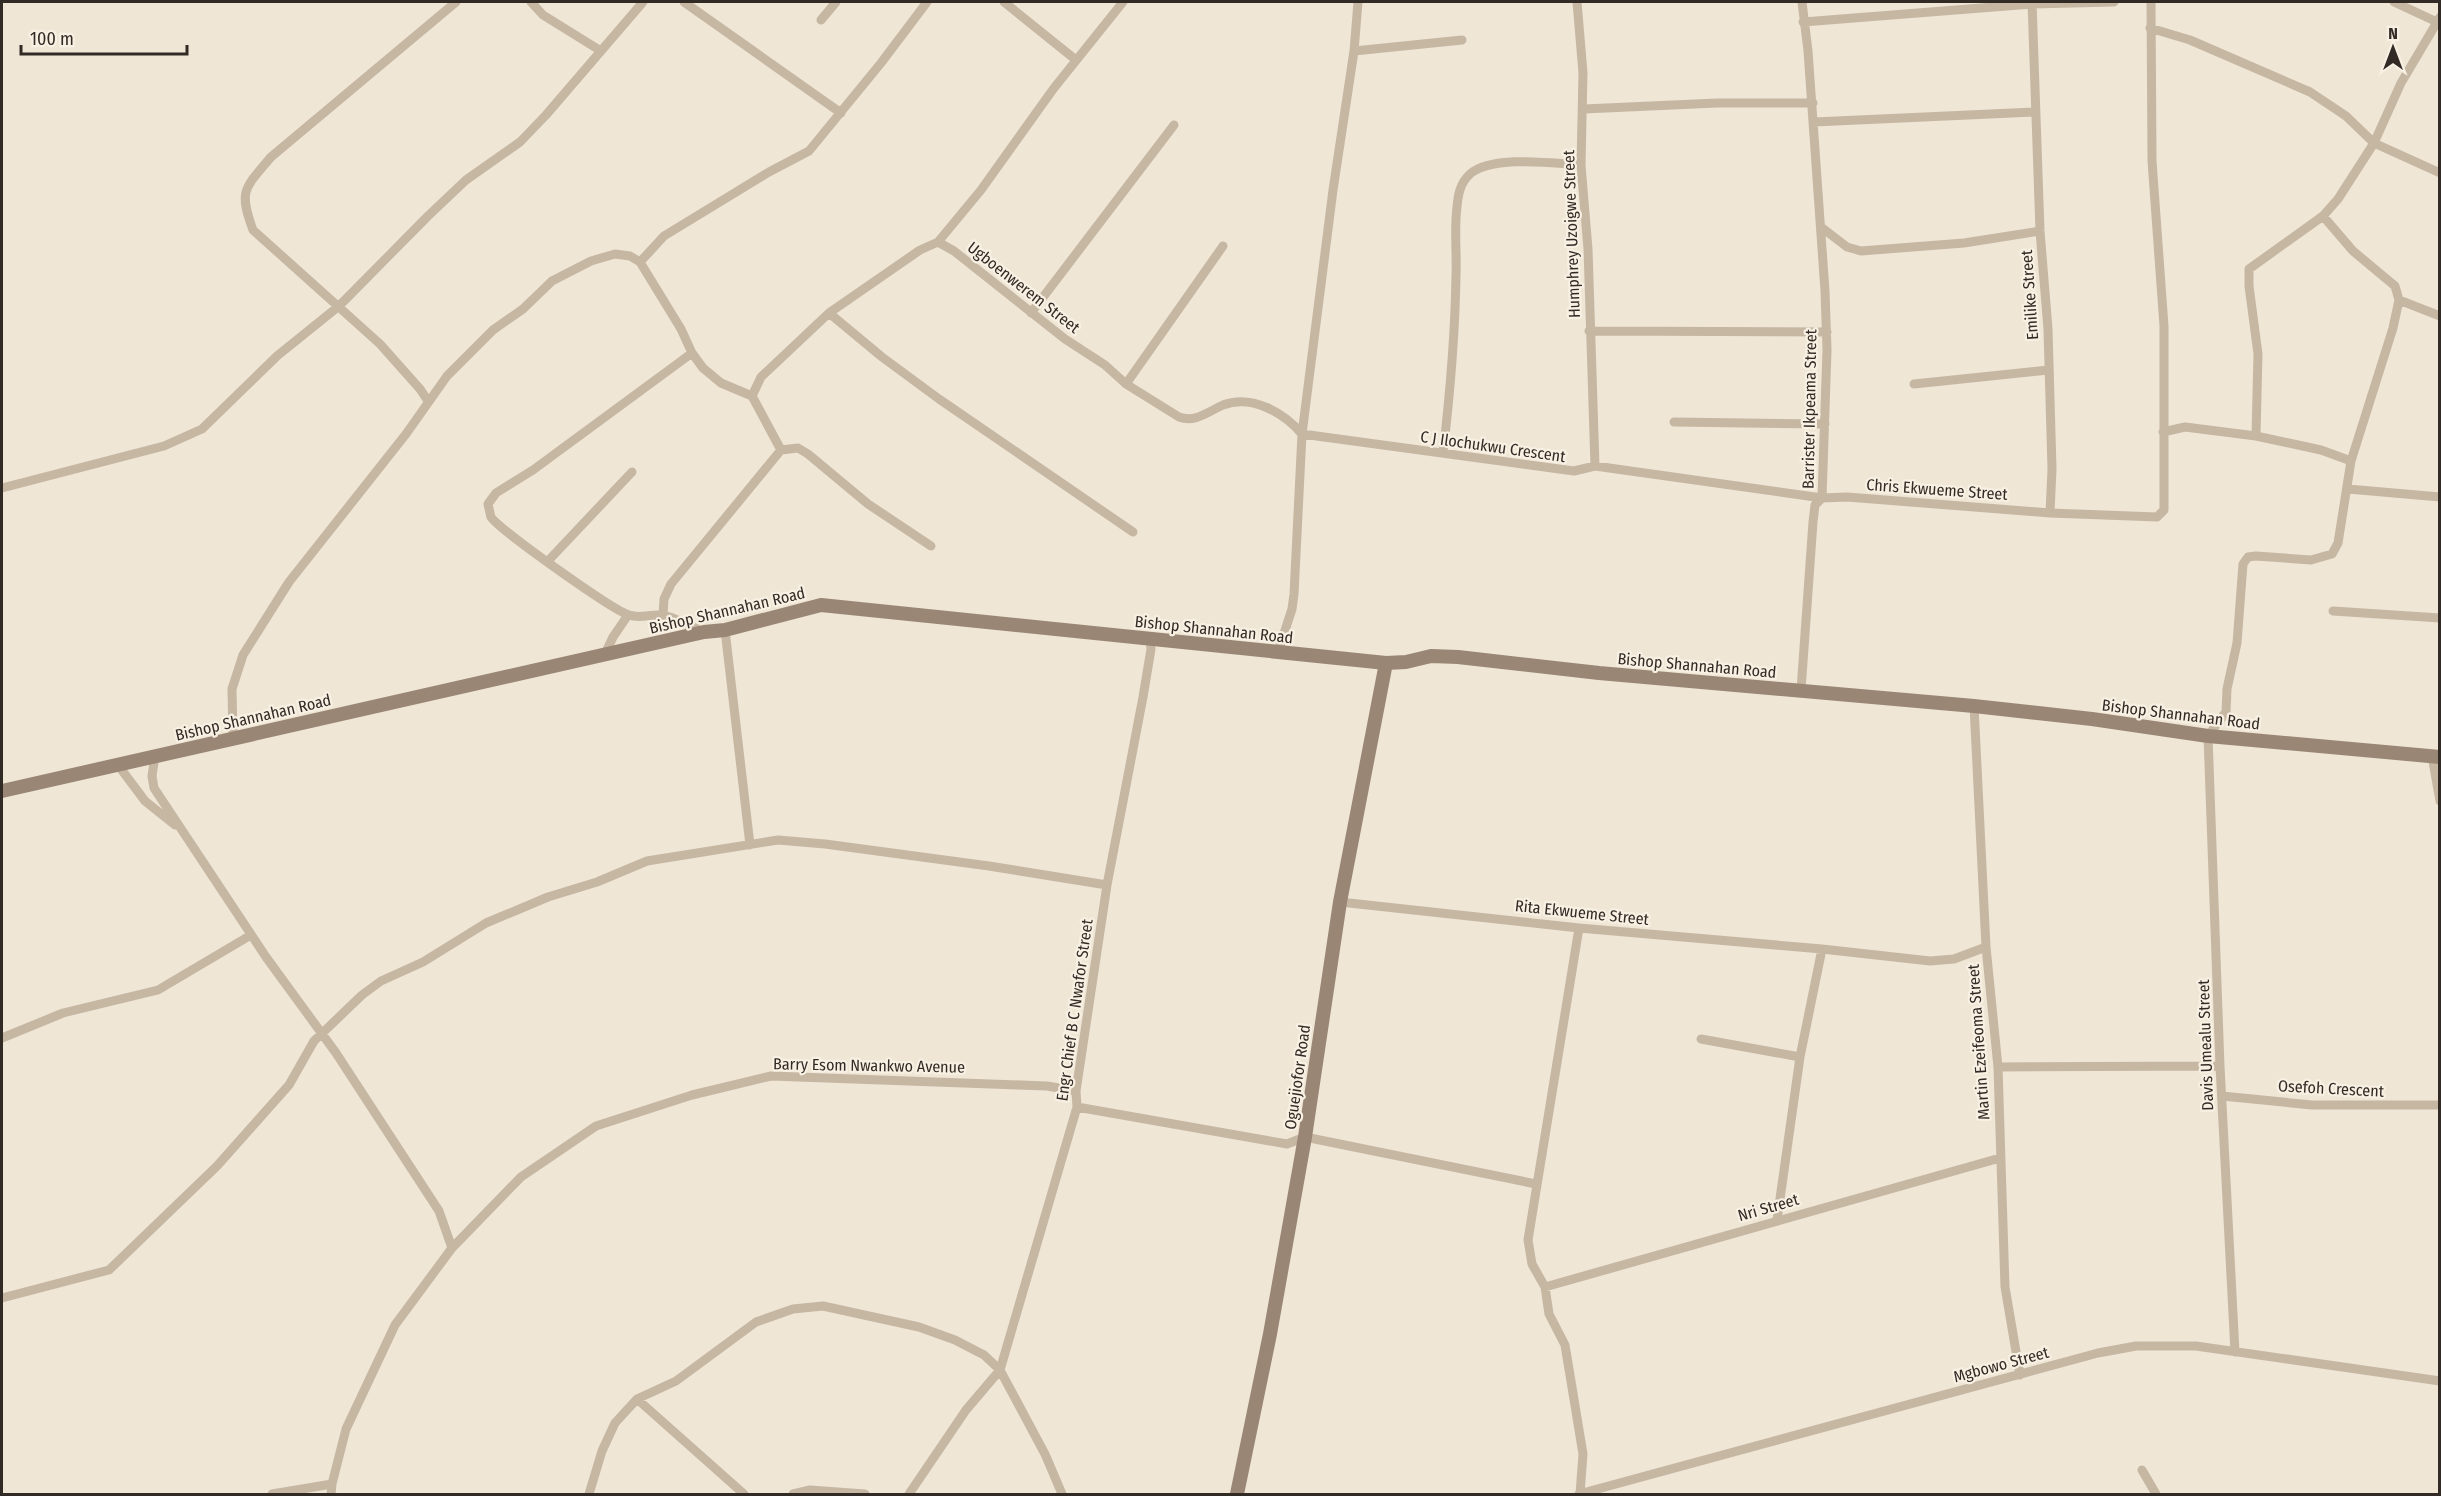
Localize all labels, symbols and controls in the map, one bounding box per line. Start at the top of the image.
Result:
scale bar [21,18,188,56]
north arrow [2363,18,2423,78]
text: N [2388,24,2398,43]
text: 100 m [30,28,74,50]
street label: Humphrey Uzoigwe Street [1559,149,1584,318]
street label: Ugboenwerem Street [964,238,1084,338]
street label: Emilike Street [2017,249,2042,341]
street label: Barrister Ikpeama Street [1799,328,1820,489]
street label: C J Ilochukwu Crescent [1419,427,1567,466]
street label: Chris Ekwueme Street [1866,475,2009,504]
street label: Bishop Shannahan Road [647,583,807,638]
street label: Bishop Shannahan Road [1134,612,1294,647]
street label: Bishop Shannahan Road [1617,649,1777,682]
street label: Bishop Shannahan Road [173,690,333,745]
street label: Bishop Shannahan Road [2101,695,2261,734]
street label: Rita Ekwueme Street [1514,896,1651,929]
street label: Engr Chief B C Nwafor Street [1052,917,1097,1102]
street label: Martin Ezeifeoma Street [1964,963,1993,1121]
street label: Davis Umealu Street [2194,978,2217,1111]
street label: Oguejiofor Road [1281,1023,1314,1131]
street label: Barry Esom Nwankwo Avenue [773,1054,965,1077]
street label: Osefoh Crescent [2278,1076,2385,1101]
street label: Nri Street [1736,1190,1801,1225]
street label: Mgbowo Street [1951,1342,2052,1386]

